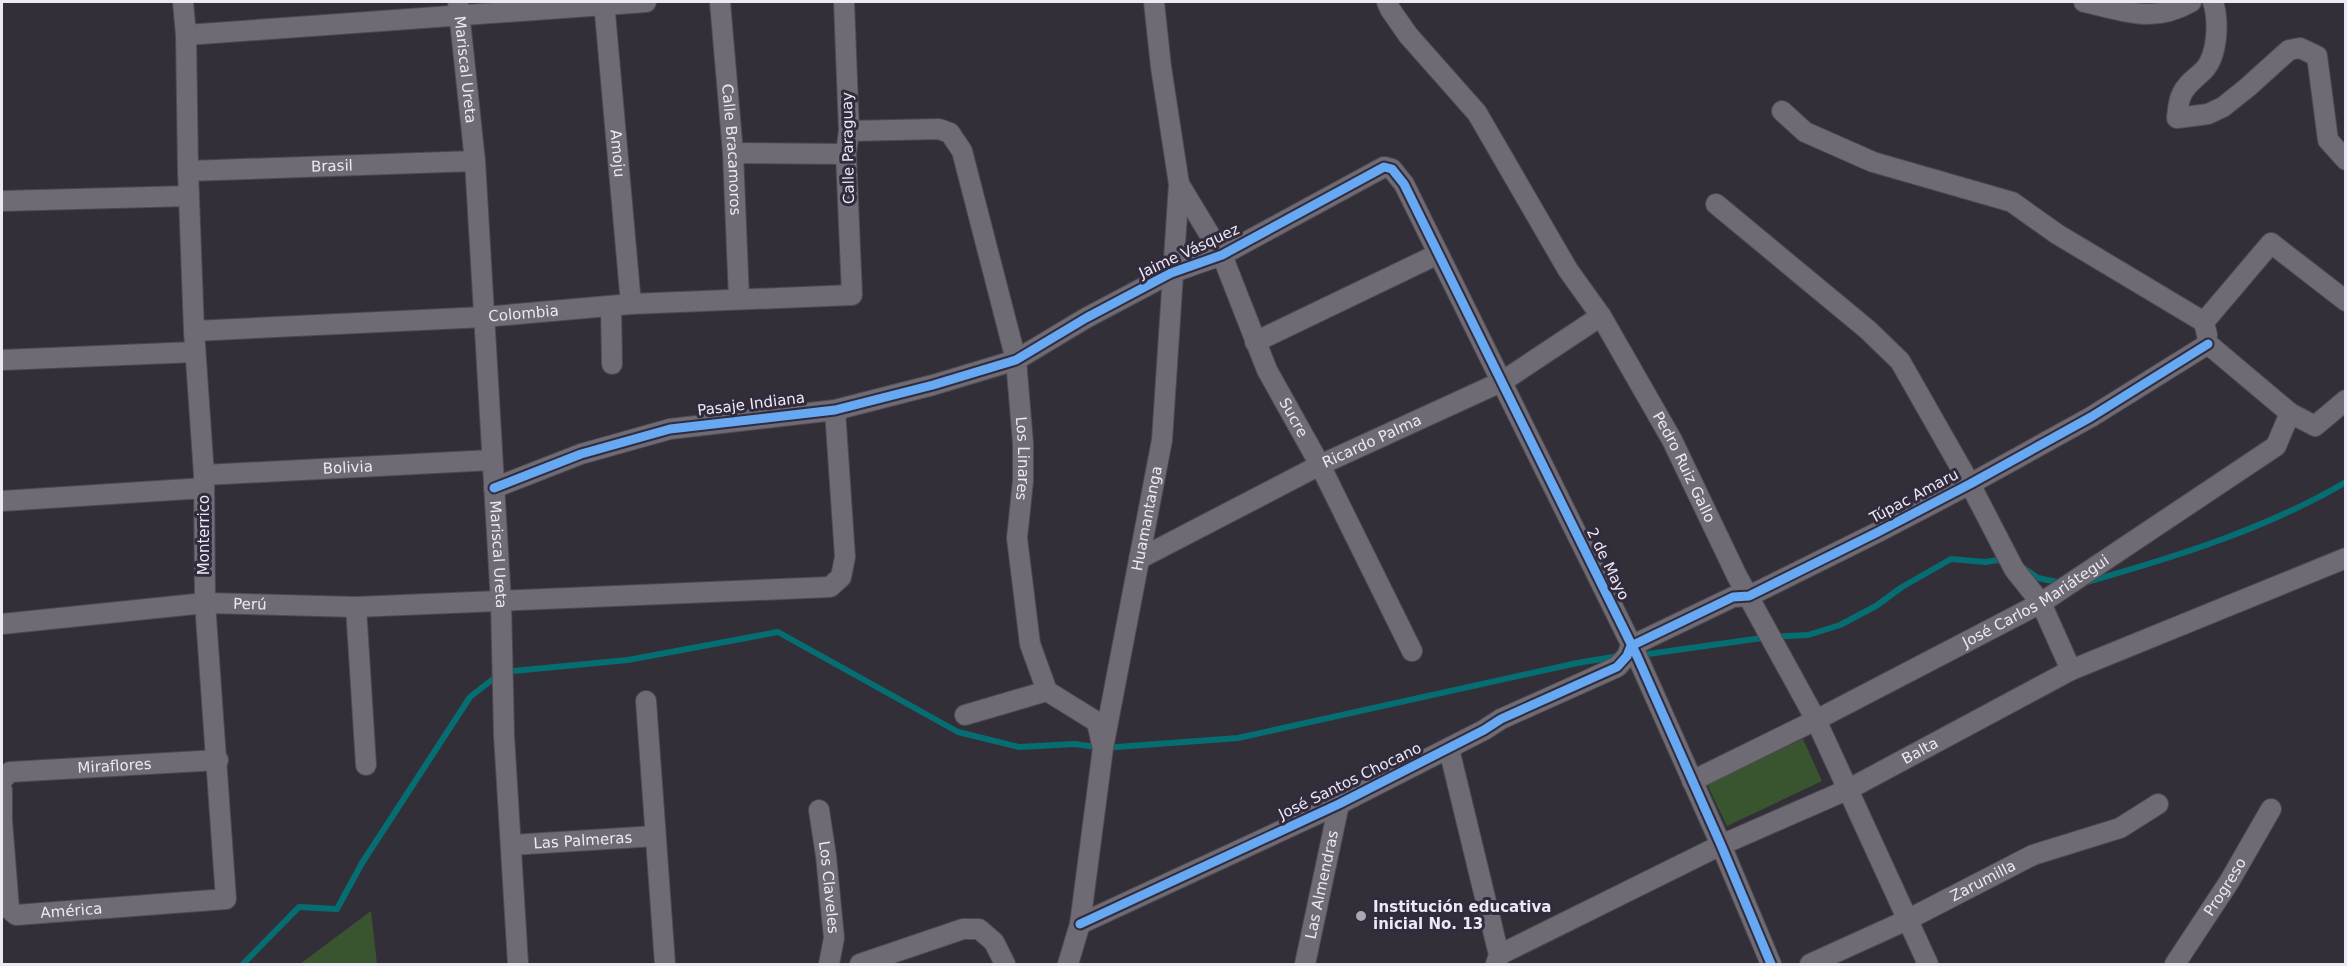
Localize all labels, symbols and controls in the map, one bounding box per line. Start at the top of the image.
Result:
street label: Mariscal Ureta [451,15,480,124]
street label: Calle Bracamoros [718,83,745,216]
street label: Calle Paraguay [838,92,858,204]
street label: Amoju [606,129,629,178]
street label: Brasil [311,156,353,176]
street label: Jaime Vásquez [1135,220,1242,283]
street label: Colombia [488,301,559,326]
street label: Pasaje Indiana [696,388,806,420]
street label: Sucre [1275,395,1312,440]
street label: Pedro Ruiz Gallo [1649,409,1719,525]
street label: Ricardo Palma [1319,411,1424,472]
street label: Los Linares [1012,416,1032,502]
street label: Bolivia [322,457,373,478]
street label: Huamantanga [1128,464,1166,573]
street label: Túpac Amaru [1866,465,1961,527]
street label: Monterrico [195,495,213,575]
street label: Mariscal Ureta [486,500,510,608]
street label: 2 de Mayo [1583,525,1633,603]
street label: José Carlos Mariátegui [1958,551,2112,652]
street label: Perú [233,595,267,614]
street label: Balta [1899,734,1941,768]
street label: José Santos Chocano [1275,739,1424,824]
street label: Miraflores [77,755,152,777]
street label: Las Palmeras [533,828,633,853]
street label: Las Almendras [1302,829,1342,941]
street label: Los Claveles [815,840,843,935]
street label: Progreso [2200,855,2250,919]
street label: Zarumilla [1947,856,2019,905]
place label: Institución educativa inicial No. 13 [1373,898,1551,933]
street label: América [40,899,103,922]
marker: Institución educativa inicial No. 13 [1354,909,1368,923]

